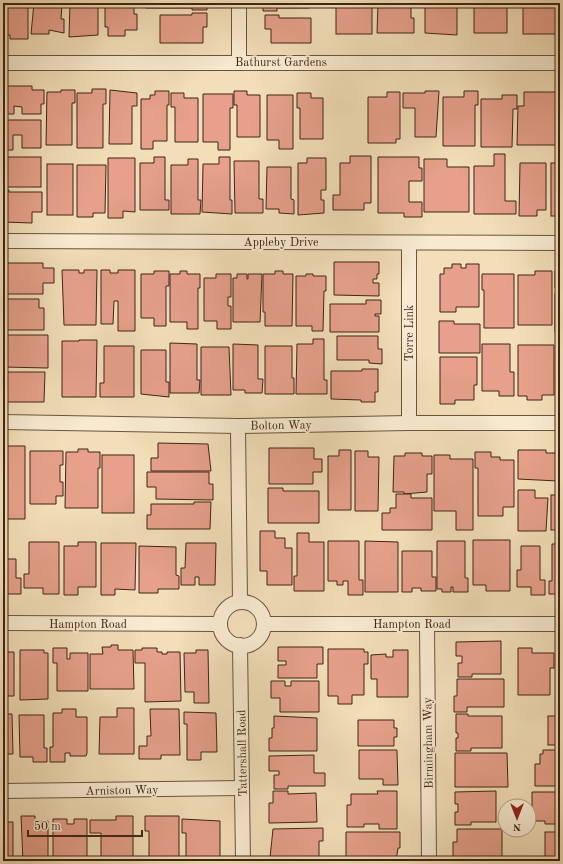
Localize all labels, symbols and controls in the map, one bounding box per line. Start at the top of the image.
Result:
street label: Bathurst Gardens [235,57,327,69]
street label: Appleby Drive [243,237,319,249]
street label: Torre Link [404,305,416,361]
street label: Bolton Way [250,419,312,433]
street label: Hampton Road [49,619,127,631]
street label: Hampton Road [373,619,451,631]
street label: Birmingham Way [422,697,436,789]
street label: Tattershall Road [236,709,250,797]
street label: Arniston Way [85,784,159,798]
north arrow [497,798,537,838]
scale bar [28,812,142,838]
text: 50 m [34,820,61,833]
text: N [512,821,521,832]

